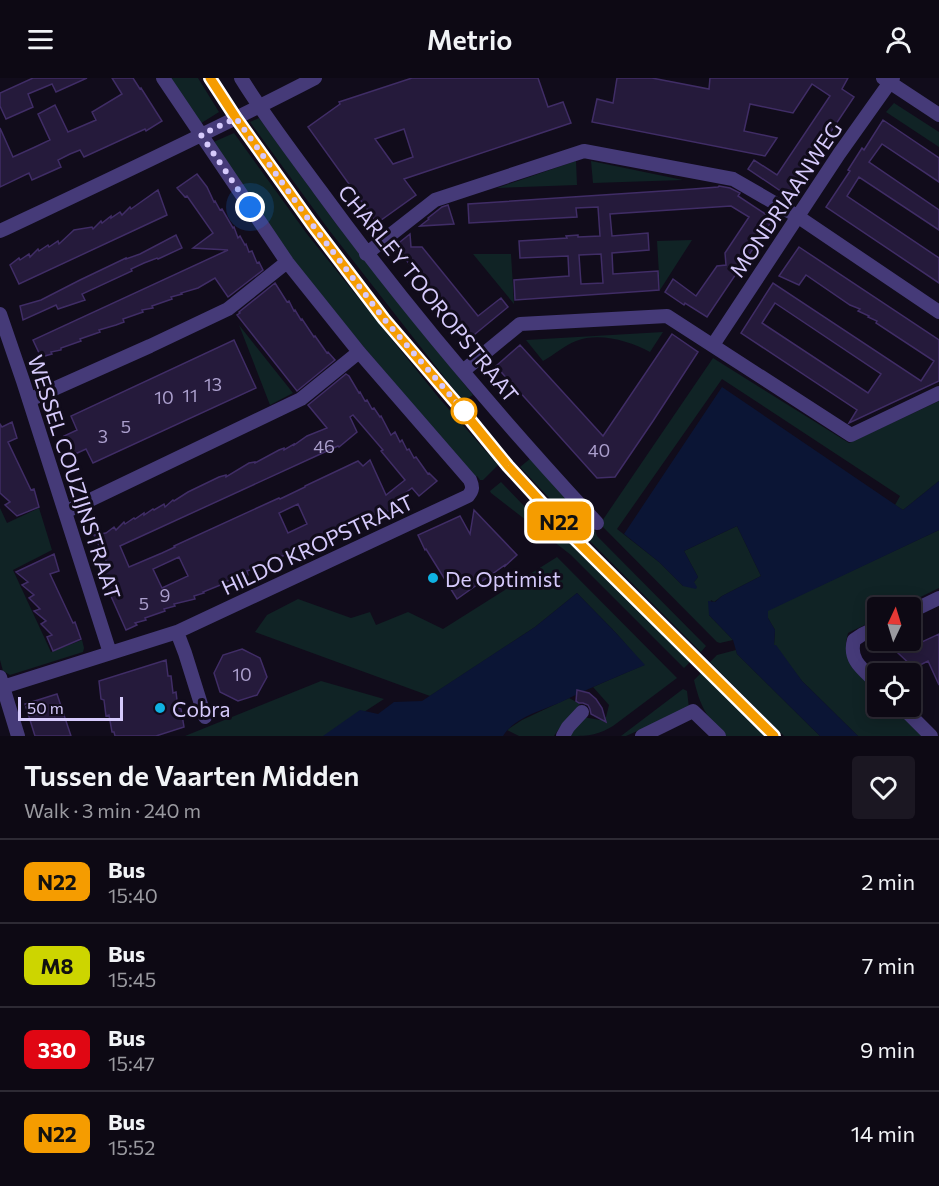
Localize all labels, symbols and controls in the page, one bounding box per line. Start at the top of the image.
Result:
icon: menu [24,23,57,56]
text: Metrio [427,23,512,56]
icon: person [882,23,915,56]
street label: MONDRIAANWEG [724,116,846,282]
street label: CHARLEY TOOROPSTRAAT [334,179,524,407]
your location [235,192,265,222]
street label: WESSEL COUZIJNSTRAAT [24,351,126,603]
house number: 13 [204,373,222,395]
house number: 11 [182,384,198,406]
house number: 10 [154,386,174,408]
unlabelled marker [451,398,477,424]
house number: 5 [121,415,131,437]
house number: 3 [98,425,108,447]
house number: 46 [313,435,335,457]
house number: 40 [588,439,610,461]
street label: HILDO KROPSTRAAT [217,489,417,599]
line badge: N22 [524,502,594,540]
text: N22 [539,509,579,534]
place label: De Optimist [445,566,561,591]
marker: De Optimist [426,571,440,585]
house number: 9 [160,584,170,606]
house number: 5 [139,592,149,614]
north arrow [867,597,921,651]
map controls [867,597,921,717]
house number: 10 [232,663,252,685]
button: locate [867,663,921,717]
scale bar [18,694,123,722]
place label: Cobra [172,696,231,721]
text: 50 m [27,698,64,717]
marker: Cobra [153,701,167,715]
button: heart [852,756,915,819]
text: Tussen de Vaarten Midden [24,758,359,792]
text: Walk · 3 min · 240 m [24,798,201,822]
text: Bus [108,856,145,883]
text: 2 min [861,868,915,895]
text: N22 [37,869,77,894]
text: 15:40 [108,883,158,907]
text: Bus [108,940,145,967]
text: 7 min [862,952,915,979]
text: M8 [40,953,74,978]
text: 15:45 [108,967,156,991]
text: Bus [108,1024,145,1051]
text: 9 min [860,1036,915,1063]
text: 330 [38,1037,76,1062]
text: 15:47 [108,1051,155,1075]
text: Bus [108,1108,145,1135]
text: 14 min [851,1120,915,1147]
text: N22 [37,1121,77,1146]
text: 15:52 [108,1135,155,1159]

